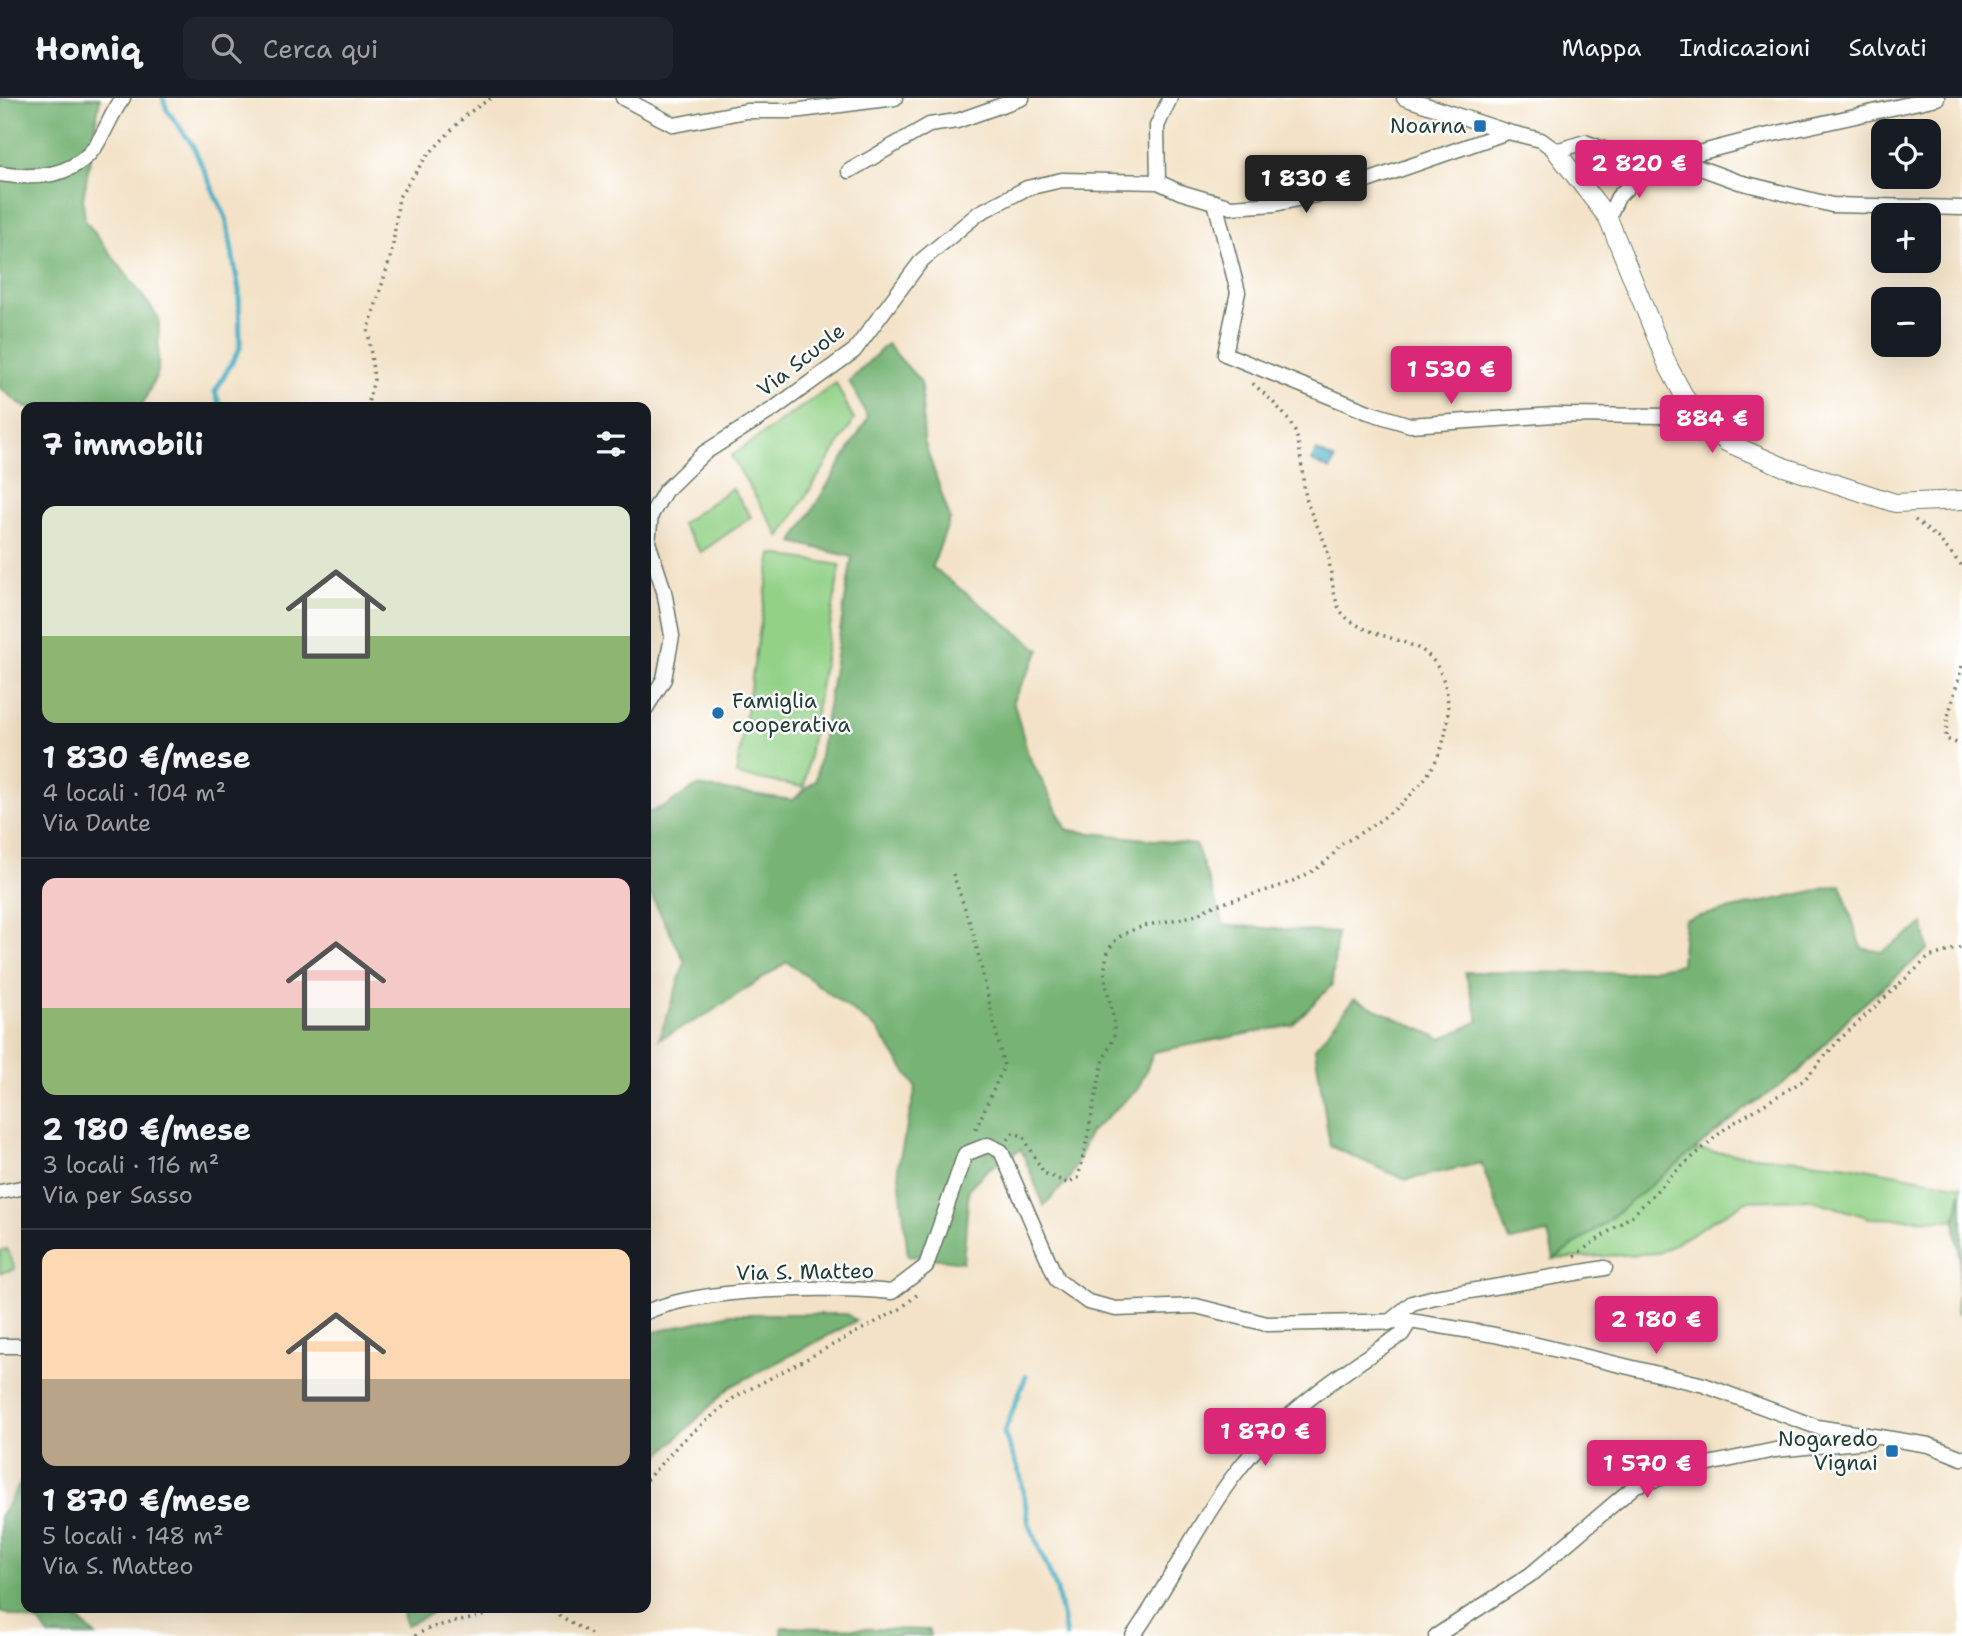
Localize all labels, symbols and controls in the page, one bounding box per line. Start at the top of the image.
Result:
search box [183,17,673,80]
text: Homiq [35,26,141,71]
icon: search [207,29,245,67]
text: Cerca qui [263,31,378,66]
text: Mappa [1561,32,1641,64]
text: Indicazioni [1679,32,1811,64]
text: Salvati [1849,32,1927,64]
place label: Noarna [1390,112,1466,140]
marker: Noarna [1472,118,1488,134]
map controls [1871,119,1941,357]
button: locate [1871,119,1941,189]
pin: 2 820 € [1574,140,1704,200]
text: 2 820 € [1591,148,1687,178]
pin: 1 830 € [1241,156,1371,215]
text: 1 830 € [1261,163,1351,193]
button: + [1871,203,1941,273]
button: − [1871,287,1941,357]
street label: Via Scuole [751,317,851,403]
pin: 1 530 € [1386,346,1516,406]
text: 1 530 € [1407,354,1495,384]
pin: 884 € [1663,396,1761,455]
text: 884 € [1676,403,1748,433]
text: 7 immobili [42,424,204,465]
icon: filters [592,425,630,463]
icon: home [273,551,399,677]
place label: Famiglia cooperativa [732,687,851,739]
marker: Famiglia cooperativa [710,705,726,721]
text: 1 830 €/mese [42,737,251,778]
text: 4 locali · 104 m² [42,778,226,808]
text: Via Dante [42,808,151,838]
icon: home [273,923,399,1049]
text: 2 180 €/mese [42,1109,251,1150]
text: 3 locali · 116 m² [42,1150,219,1180]
text: Via per Sasso [42,1180,193,1210]
street label: Via S. Matteo [736,1257,874,1287]
icon: home [273,1294,399,1420]
pin: 2 180 € [1591,1296,1721,1356]
text: 2 180 € [1611,1304,1701,1334]
pin: 1 870 € [1200,1408,1330,1468]
text: 1 870 € [1220,1416,1310,1446]
place label: Nogaredo Vignai [1778,1425,1878,1477]
pin: 1 570 € [1582,1440,1712,1500]
marker: Nogaredo Vignai [1884,1443,1900,1459]
text: 1 570 € [1603,1448,1691,1478]
text: 1 870 €/mese [42,1480,251,1521]
text: 5 locali · 148 m² [42,1521,224,1551]
text: Via S. Matteo [42,1551,193,1581]

